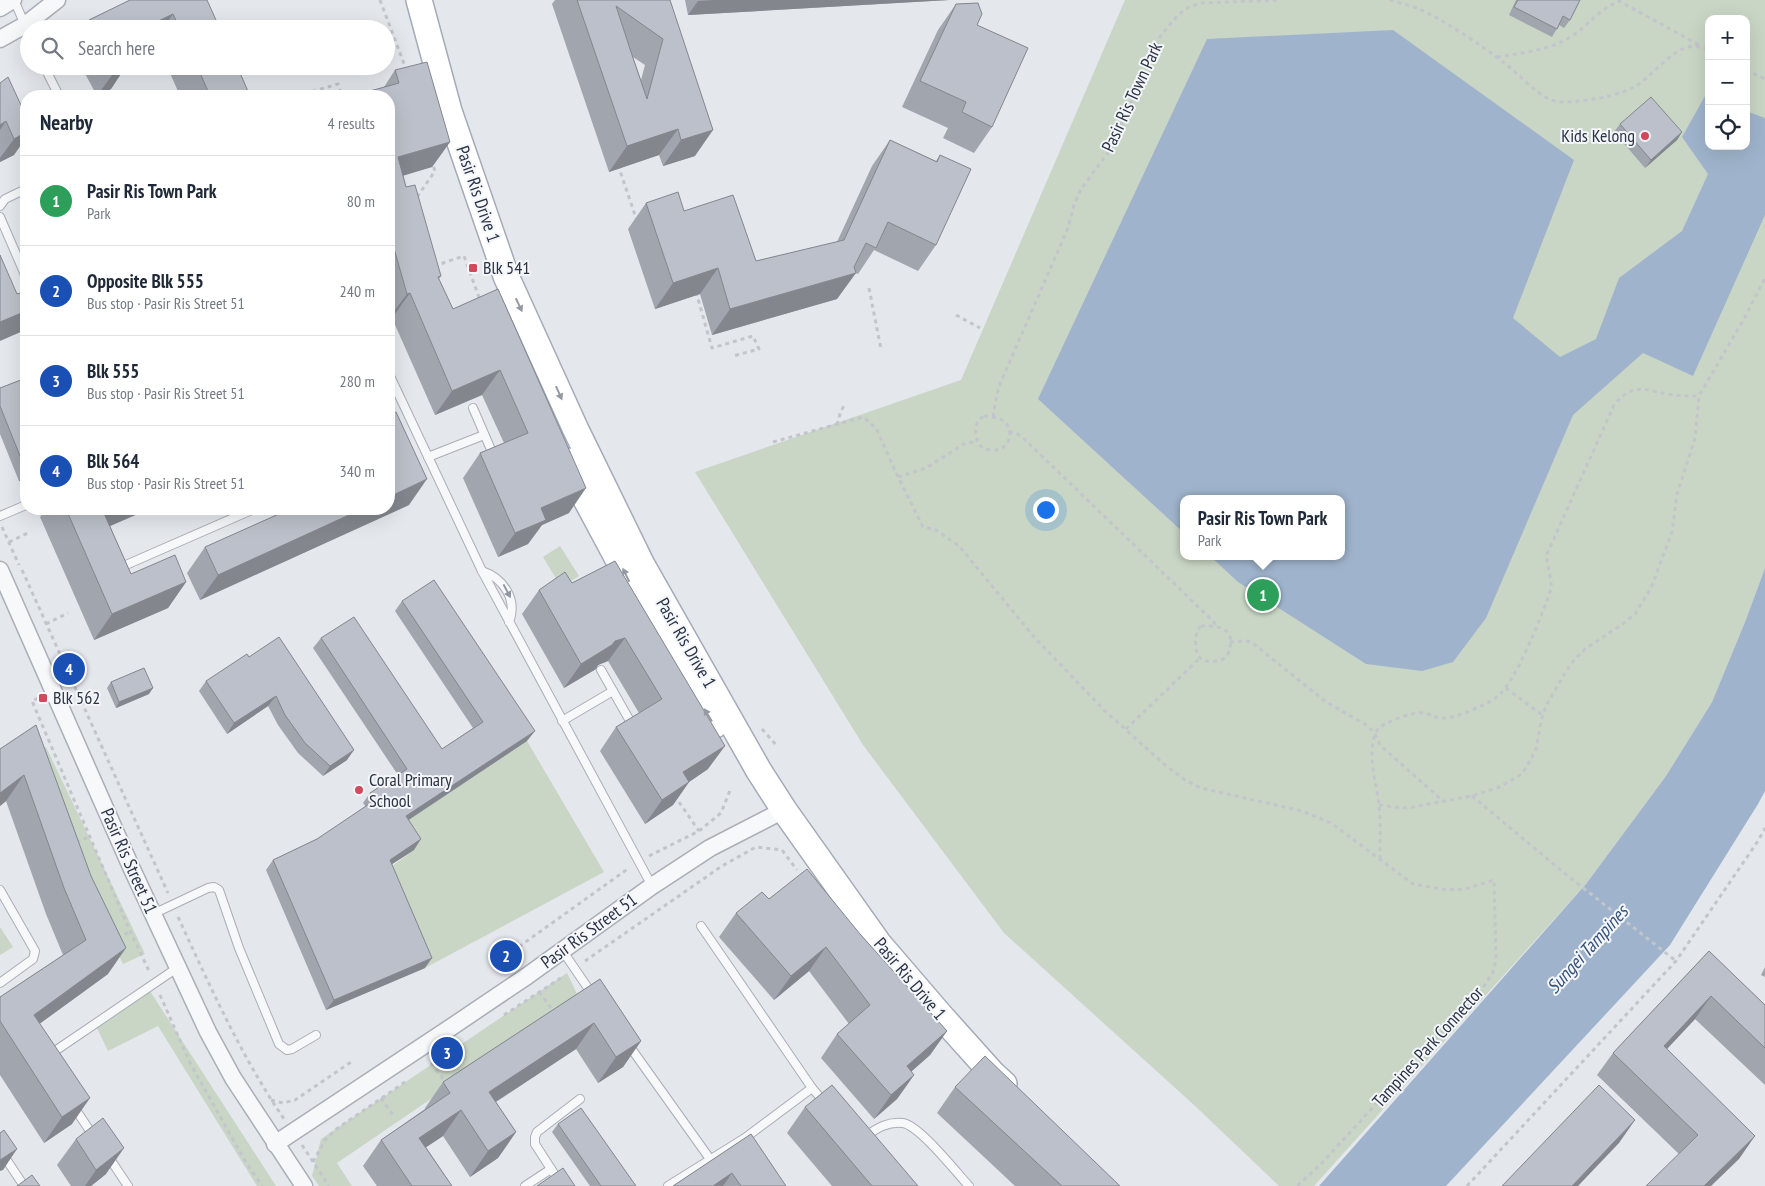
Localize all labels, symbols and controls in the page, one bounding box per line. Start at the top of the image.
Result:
map controls [1705,15,1750,150]
button: + [1705,15,1750,60]
search box [20,20,395,75]
icon: search [38,34,66,62]
text: Search here [78,36,155,60]
street label: Pasir Ris Town Park [1096,38,1167,155]
button: − [1705,60,1750,105]
button: locate [1705,105,1750,150]
text: Nearby [40,109,93,136]
text: 4 results [328,113,375,133]
place label: Kids Kelong [1561,124,1635,147]
marker: Kids Kelong [1639,130,1651,142]
street label: Pasir Ris Drive 1 [451,143,506,245]
text: Pasir Ris Town Park [87,179,217,203]
text: 1 [52,191,60,211]
text: 80 m [347,191,375,211]
text: Park [87,203,111,223]
place label: Blk 541 [483,256,530,279]
marker: Blk 541 [467,262,479,274]
text: Opposite Blk 555 [87,269,204,293]
text: 2 [52,281,60,301]
text: 240 m [340,281,375,301]
text: Bus stop · Pasir Ris Street 51 [87,293,245,313]
one-way arrow [516,298,524,312]
text: Blk 555 [87,359,139,383]
text: 3 [52,371,60,391]
text: 280 m [340,371,375,391]
text: Bus stop · Pasir Ris Street 51 [87,383,245,403]
one-way arrow [556,386,564,400]
text: Blk 564 [87,449,139,473]
text: 4 [52,461,60,481]
text: 340 m [340,461,375,481]
text: Bus stop · Pasir Ris Street 51 [87,473,245,493]
popup [1180,495,1345,560]
your location [1033,497,1059,523]
text: Pasir Ris Town Park [1198,506,1327,530]
text: Park [1198,530,1221,550]
one-way arrow [622,568,630,582]
pin: 1 [1247,576,1279,614]
one-way arrow [503,583,511,598]
street label: Pasir Ris Drive 1 [651,593,722,692]
pin: 4 [53,650,85,688]
place label: Blk 562 [53,686,100,709]
marker: Blk 562 [37,692,49,704]
one-way arrow [704,709,713,722]
place label: Coral Primary School [369,768,452,812]
marker: Coral Primary School [353,784,365,796]
street label: Pasir Ris Street 51 [96,804,163,917]
street label: Pasir Ris Street 51 [536,888,641,973]
water label: Sungei Tampines [1541,899,1634,998]
street label: Pasir Ris Drive 1 [869,933,952,1025]
pin: 2 [490,937,522,975]
street label: Tampines Park Connector [1367,981,1488,1112]
pin: 3 [431,1034,463,1072]

